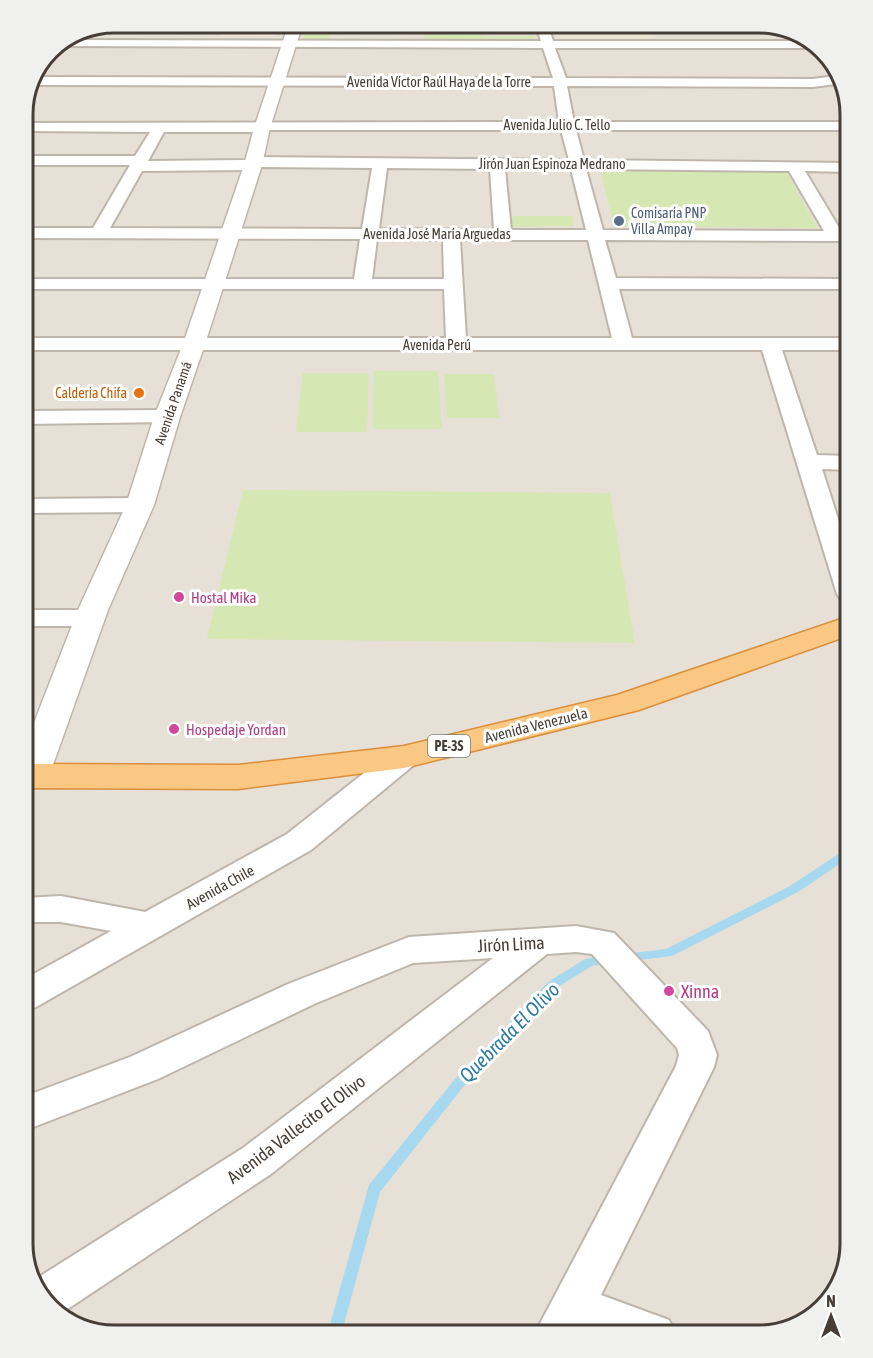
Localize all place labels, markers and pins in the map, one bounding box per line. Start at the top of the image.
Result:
place label: Comisaría PNP Villa Ampay [631,205,707,237]
marker: Comisaría PNP Villa Ampay [612,214,626,228]
place label: Calderia Chifa [55,385,127,401]
marker: Calderia Chifa [132,386,146,400]
place label: Hostal Mika [191,589,256,606]
marker: Hostal Mika [172,590,186,604]
place label: Hospedaje Yordan [186,721,286,738]
marker: Hospedaje Yordan [167,722,181,736]
place label: Xinna [681,981,719,1002]
marker: Xinna [662,984,676,998]

